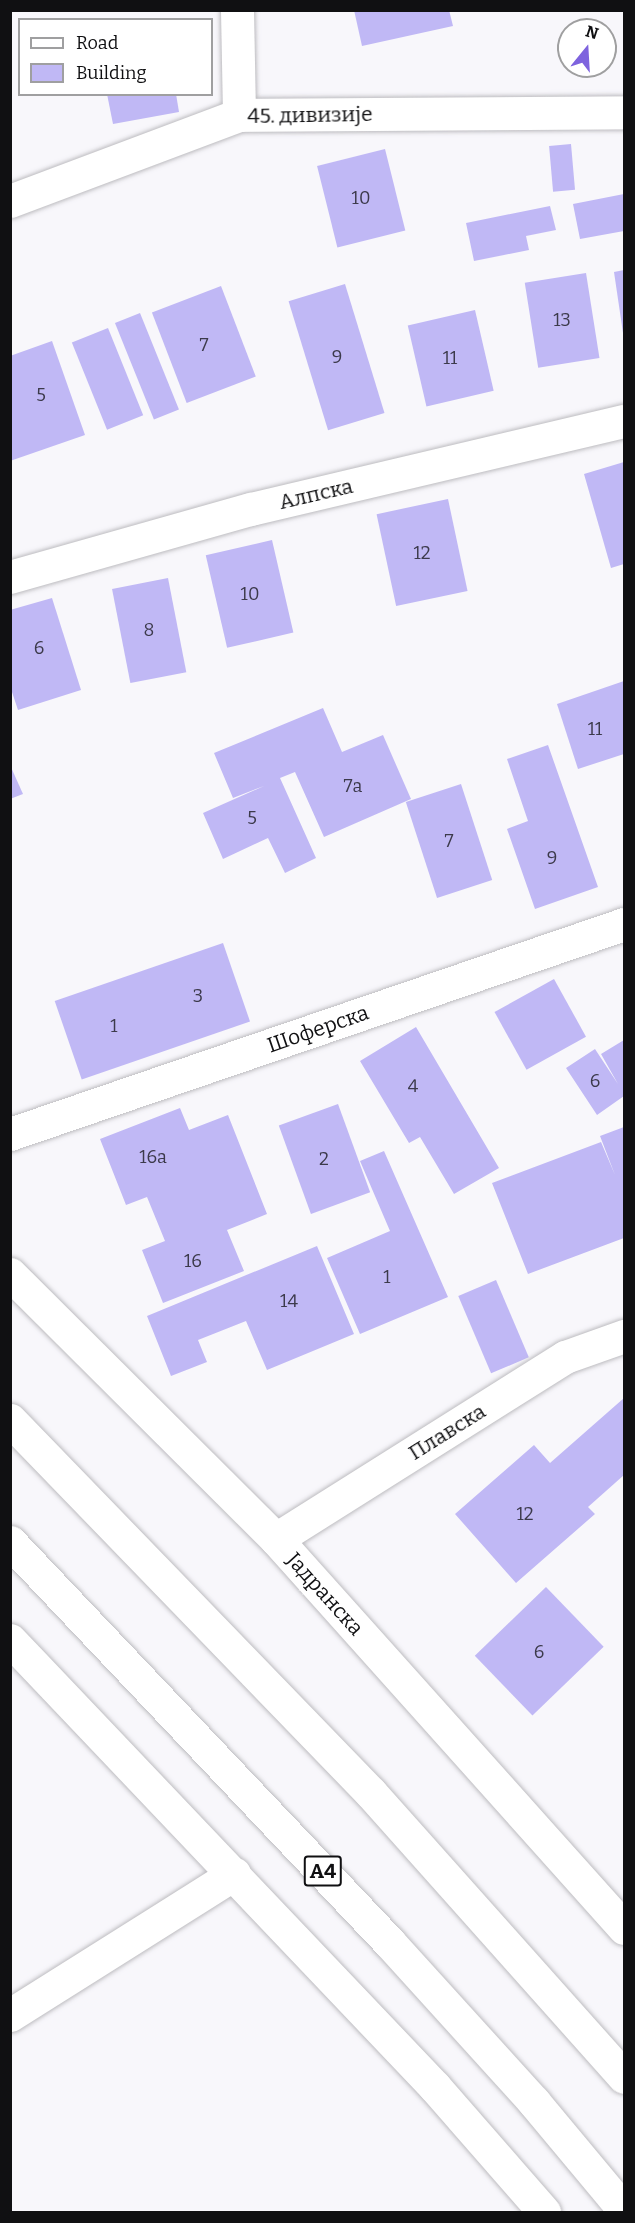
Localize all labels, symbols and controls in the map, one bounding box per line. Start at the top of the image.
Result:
legend [18,18,213,96]
north arrow [557,18,617,78]
text: N [583,21,601,43]
text: Road [76,32,118,54]
text: Building [76,62,147,84]
street label: 45. дивизије [247,101,373,129]
house number: 10 [352,187,370,209]
house number: 13 [553,309,571,331]
house number: 7 [199,334,209,356]
house number: 9 [332,346,342,368]
house number: 11 [443,347,457,369]
house number: 5 [36,384,46,406]
street label: Алпска [277,473,355,515]
house number: 12 [413,542,431,564]
house number: 10 [241,583,259,605]
house number: 8 [144,619,154,641]
house number: 6 [34,637,44,659]
house number: 11 [588,718,602,740]
house number: 7a [344,775,362,797]
house number: 5 [247,807,257,829]
house number: 7 [444,830,454,852]
house number: 9 [547,847,557,869]
house number: 3 [193,985,203,1007]
street label: Шоферска [264,1000,372,1058]
house number: 1 [110,1015,118,1037]
house number: 6 [590,1070,600,1092]
house number: 4 [408,1075,418,1097]
house number: 16a [139,1146,167,1168]
house number: 2 [319,1148,329,1170]
house number: 16 [184,1250,202,1272]
house number: 1 [383,1266,391,1288]
house number: 14 [280,1290,298,1312]
street label: Плавска [404,1399,490,1465]
house number: 12 [516,1503,534,1525]
street label: Јадранска [281,1547,369,1641]
house number: 6 [534,1641,544,1663]
road number: A4 [304,1854,342,1888]

